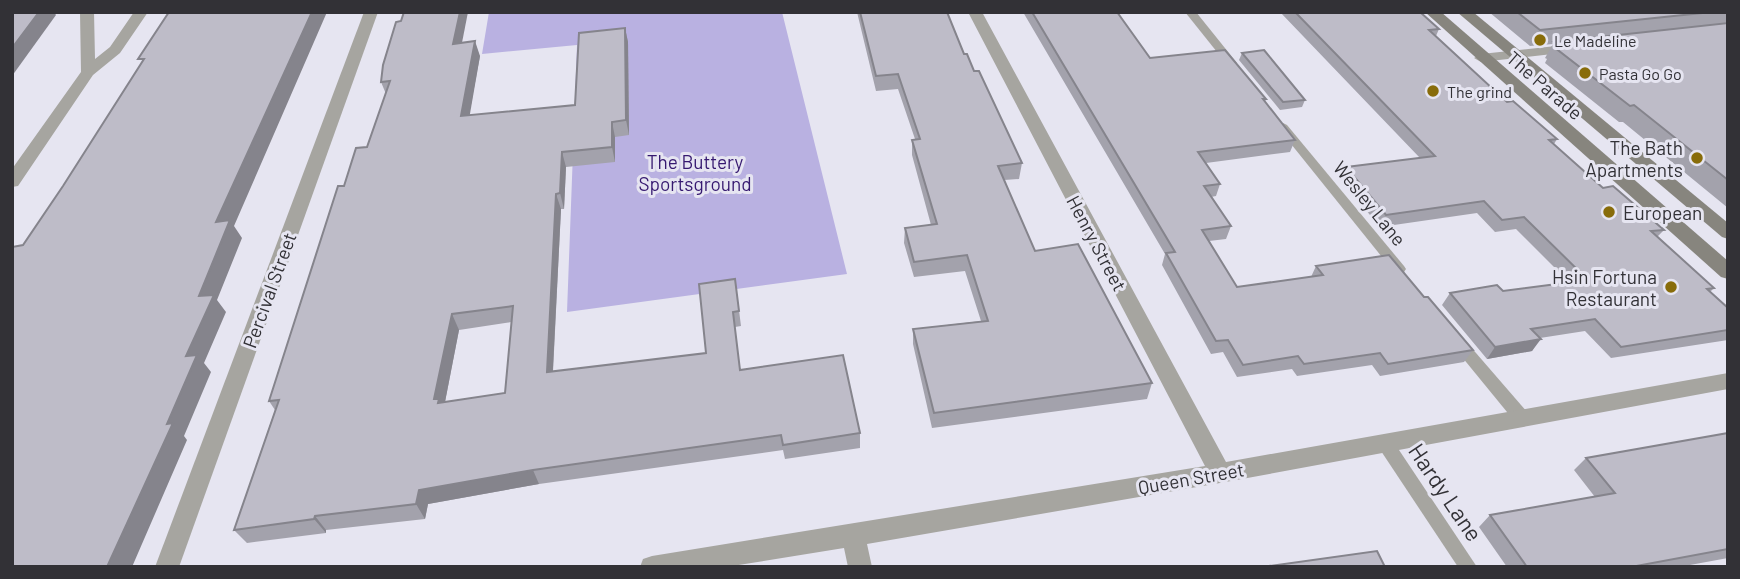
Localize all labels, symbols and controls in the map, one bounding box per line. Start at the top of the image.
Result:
place label: Le Madeline [1554,31,1637,50]
marker: Le Madeline [1532,32,1548,48]
street label: The Parade [1502,46,1588,124]
place label: Pasta Go Go [1599,64,1682,83]
marker: Pasta Go Go [1577,65,1593,81]
place label: The grind [1447,82,1512,101]
marker: The grind [1425,83,1441,99]
place label: The Bath Apartments [1585,136,1683,181]
park label: The Buttery Sportsground [638,150,752,195]
marker: The Bath Apartments [1689,150,1705,166]
street label: Wesley Lane [1329,156,1411,250]
street label: Henry Street [1062,191,1132,295]
place label: European [1623,201,1702,224]
marker: European [1601,204,1617,220]
street label: Percival Street [237,229,301,351]
place label: Hsin Fortuna Restaurant [1552,265,1657,310]
marker: Hsin Fortuna Restaurant [1663,279,1679,295]
street label: Hardy Lane [1403,438,1489,546]
street label: Queen Street [1136,457,1246,499]

